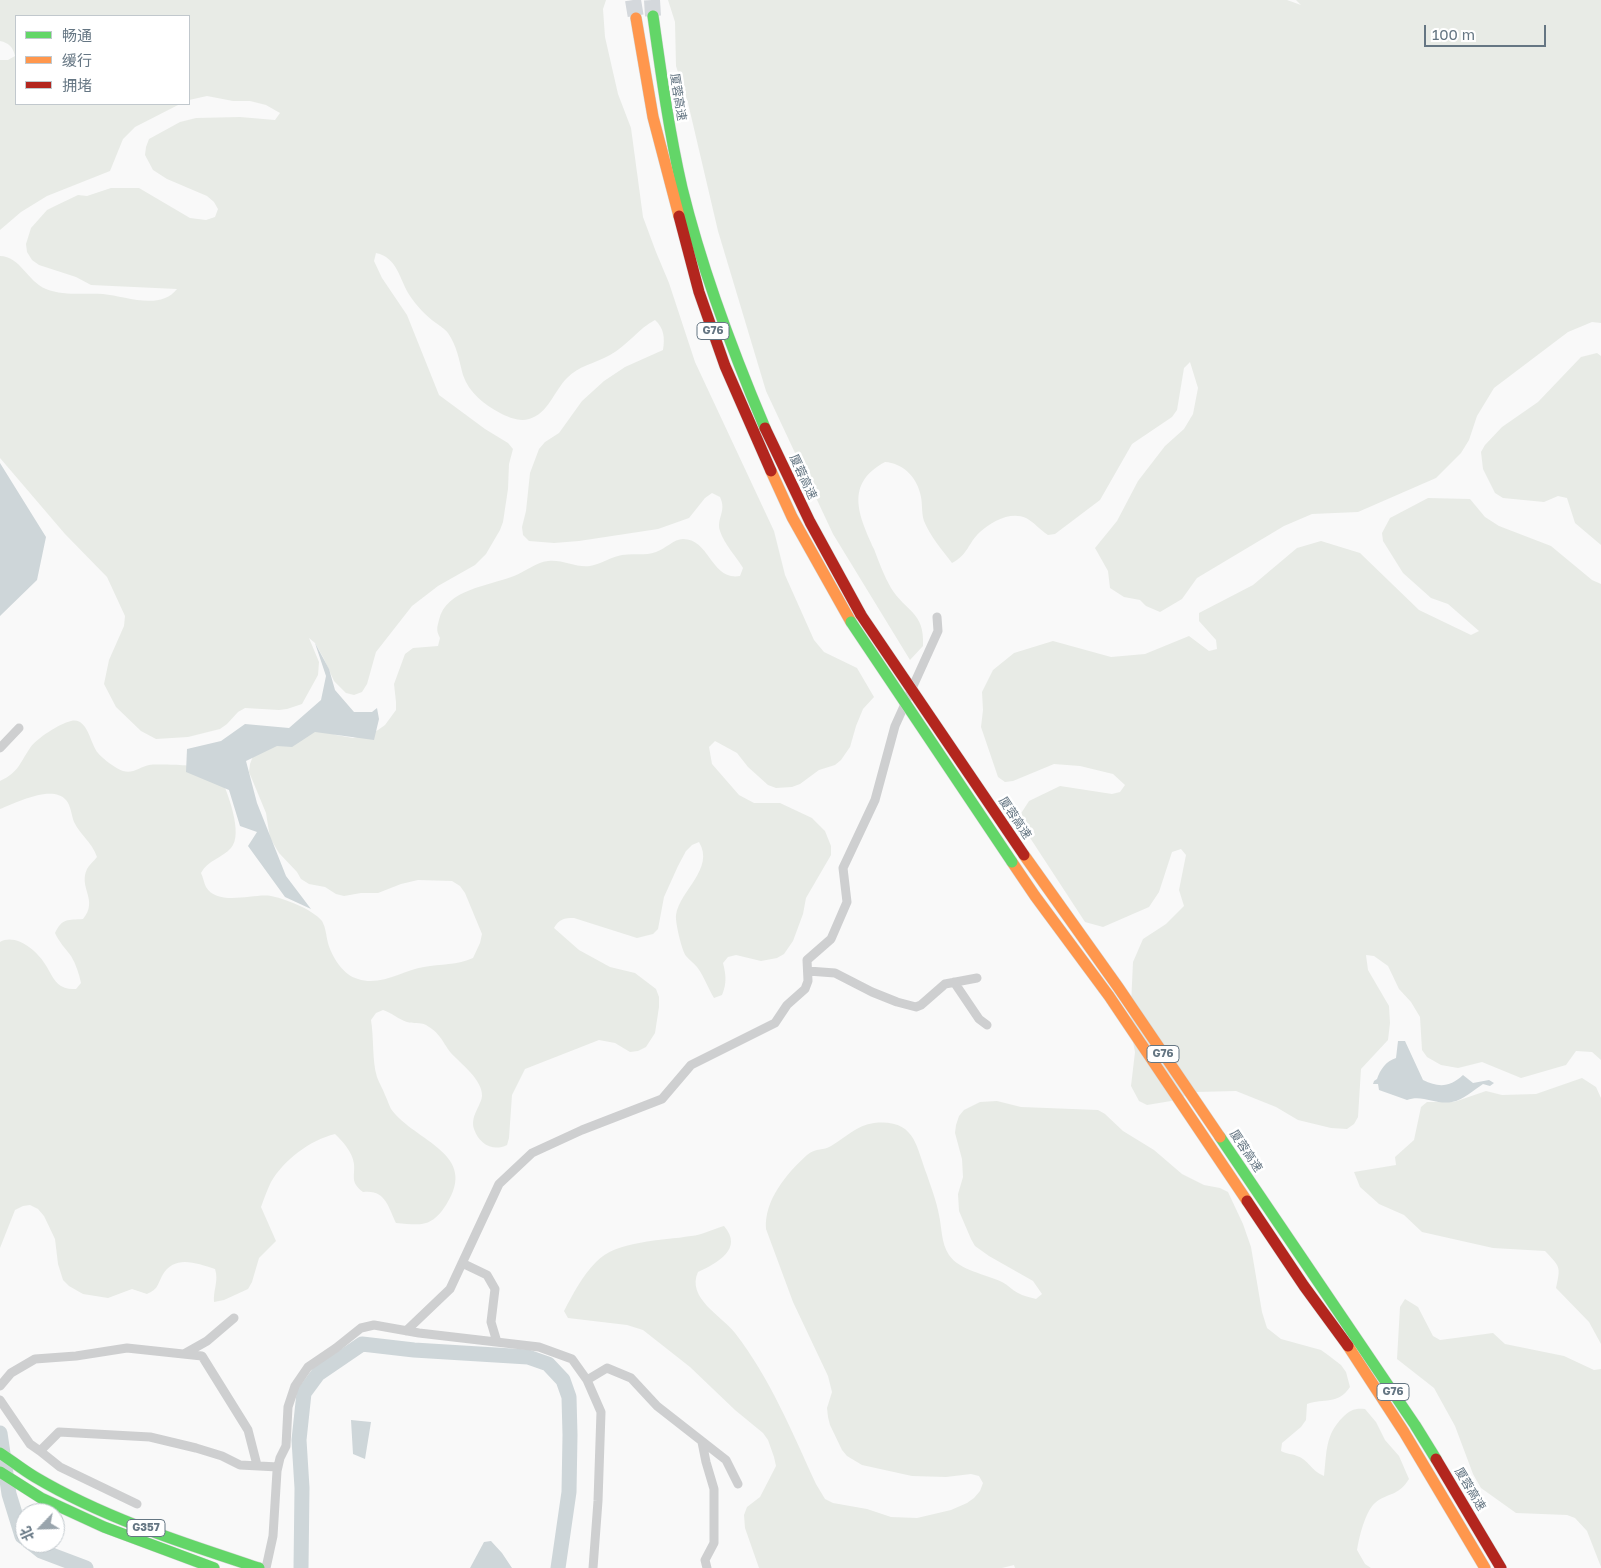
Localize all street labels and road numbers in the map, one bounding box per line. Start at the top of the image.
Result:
street label: 厦蓉高速 [667,72,689,122]
road number: G76 [697,322,729,340]
street label: 厦蓉高速 [786,452,820,502]
street label: 厦蓉高速 [996,794,1034,842]
road number: G76 [1147,1046,1179,1062]
street label: 厦蓉高速 [1227,1127,1265,1175]
road number: G76 [1377,1384,1409,1400]
street label: 厦蓉高速 [1451,1465,1489,1513]
road number: G357 [127,1520,165,1536]

